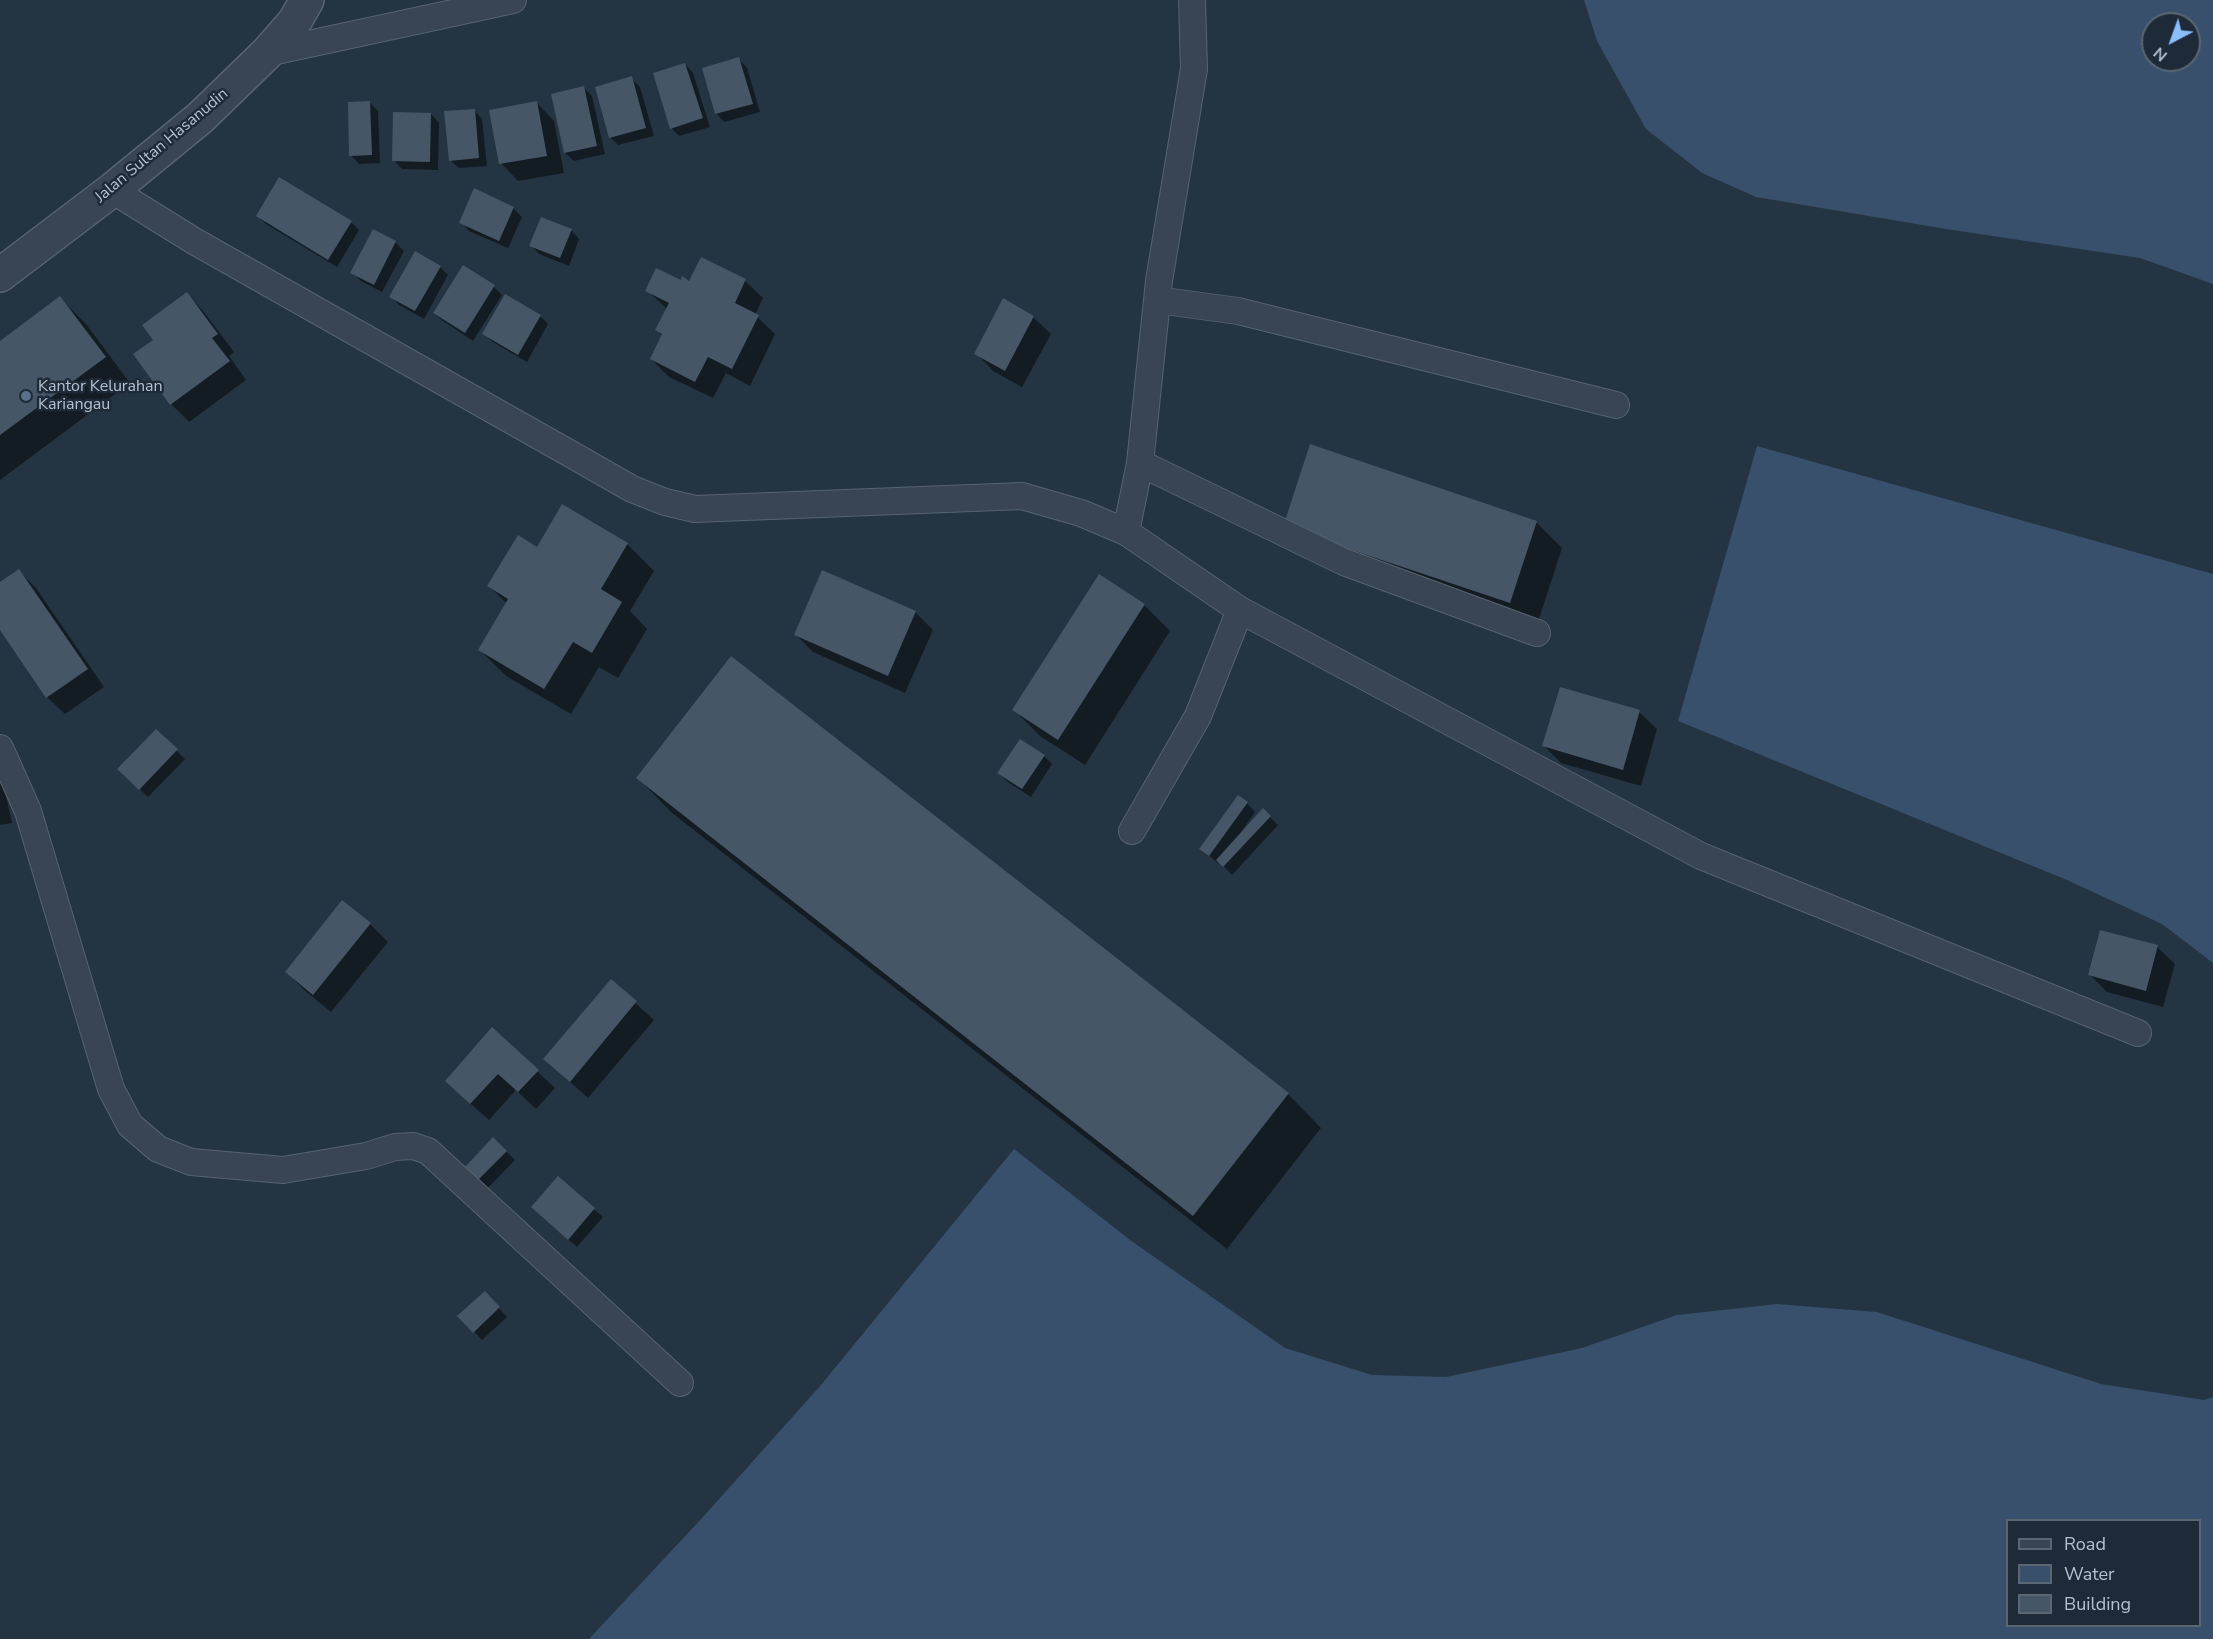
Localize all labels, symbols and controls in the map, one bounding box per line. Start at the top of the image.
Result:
north arrow [2141,12,2201,72]
text: N [2149,42,2172,66]
street label: Jalan Sultan Hasanudin [92,85,232,207]
place label: Kantor Kelurahan Kariangau [38,377,163,415]
marker: Kantor Kelurahan Kariangau [19,389,33,403]
legend [2006,1519,2201,1627]
text: Road [2064,1532,2106,1556]
text: Water [2064,1562,2115,1586]
text: Building [2064,1592,2131,1616]

